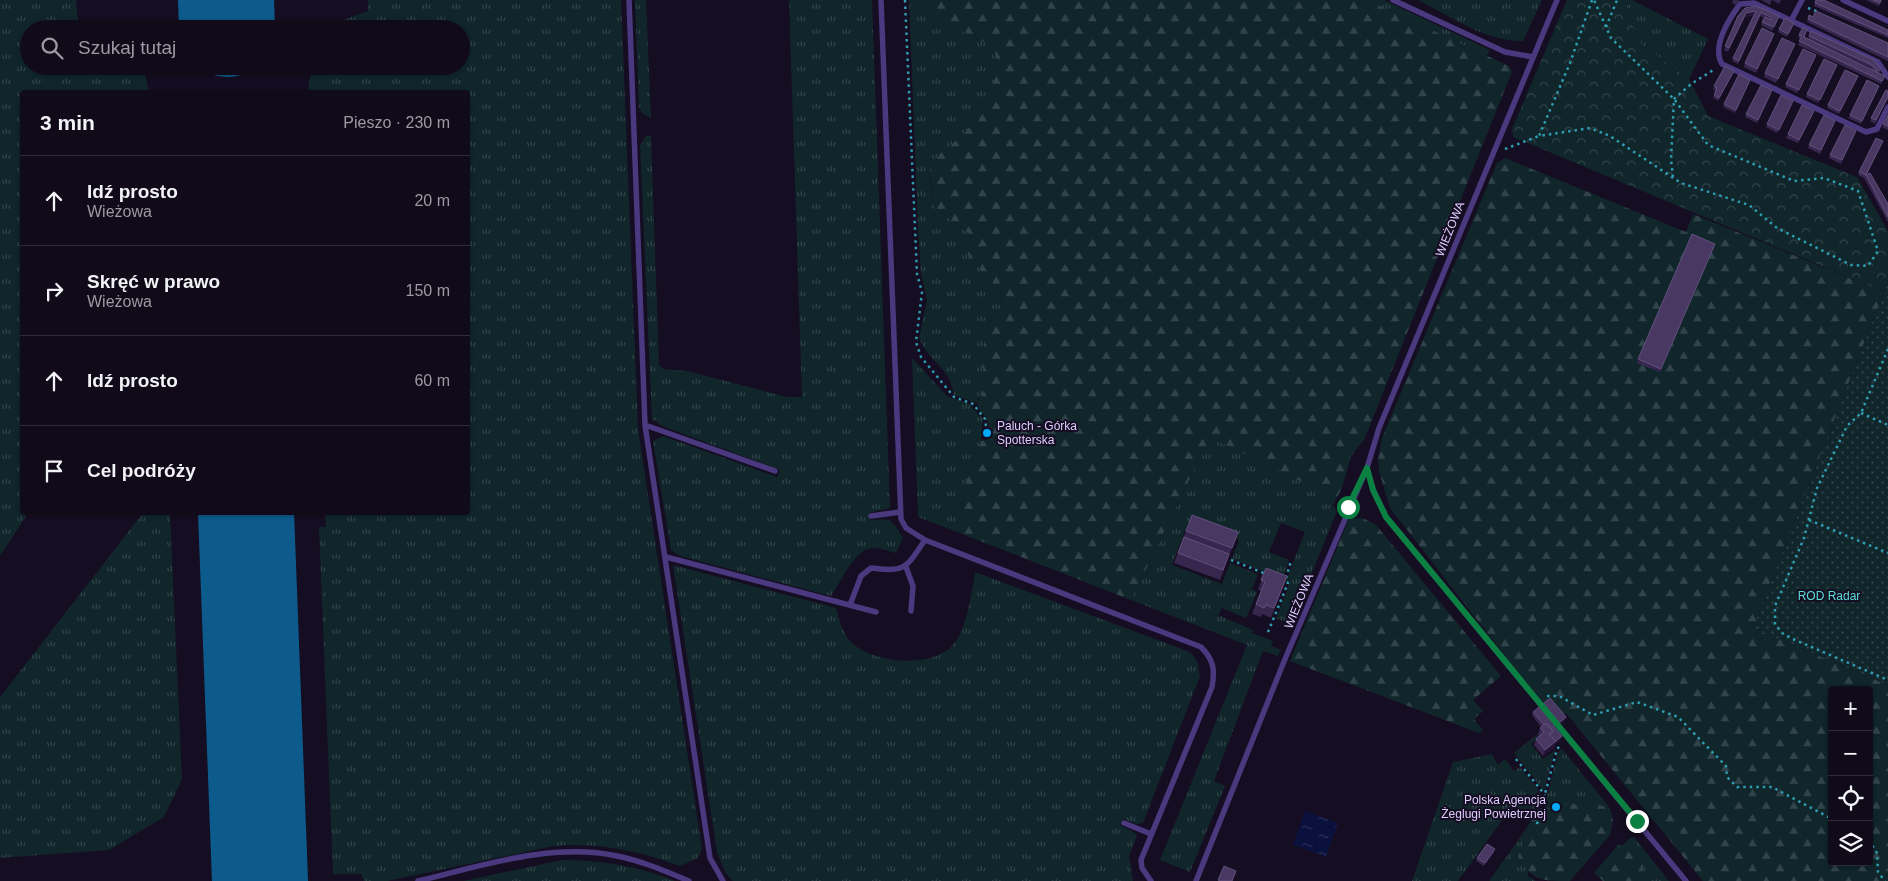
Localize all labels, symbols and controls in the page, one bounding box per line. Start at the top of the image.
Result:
search box [20,20,470,75]
icon: search [38,34,66,62]
text: Szukaj tutaj [78,37,176,58]
text: 3 min [40,111,95,134]
text: Pieszo · 230 m [343,114,450,131]
text: Idź prosto [87,181,178,202]
icon: ahead [40,187,68,215]
text: 20 m [414,192,450,209]
street label: WIEŻOWA [1433,199,1467,259]
text: Wieżowa [87,203,152,220]
text: Skręć w prawo [87,271,220,292]
icon: right [40,277,68,305]
text: 150 m [406,282,450,299]
text: Wieżowa [87,293,152,310]
icon: ahead [40,367,68,395]
text: Idź prosto [87,370,178,391]
text: 60 m [414,372,450,389]
place label: Paluch - Górka Spotterska [997,419,1077,447]
marker: Paluch - Górka Spotterska [981,427,993,439]
icon: arrive [40,457,68,485]
text: Cel podróży [87,460,196,481]
route start [1337,496,1360,519]
street label: WIEŻOWA [1282,571,1316,631]
park label: ROD Radar [1798,589,1860,603]
map controls [1828,686,1873,866]
button: + [1828,686,1873,731]
button: − [1828,731,1873,776]
button: locate [1828,776,1873,821]
place label: Polska Agencja Żeglugi Powietrznej [1441,793,1546,821]
marker: Polska Agencja Żeglugi Powietrznej [1550,801,1562,813]
route end [1626,810,1649,833]
button: layers [1828,821,1873,866]

